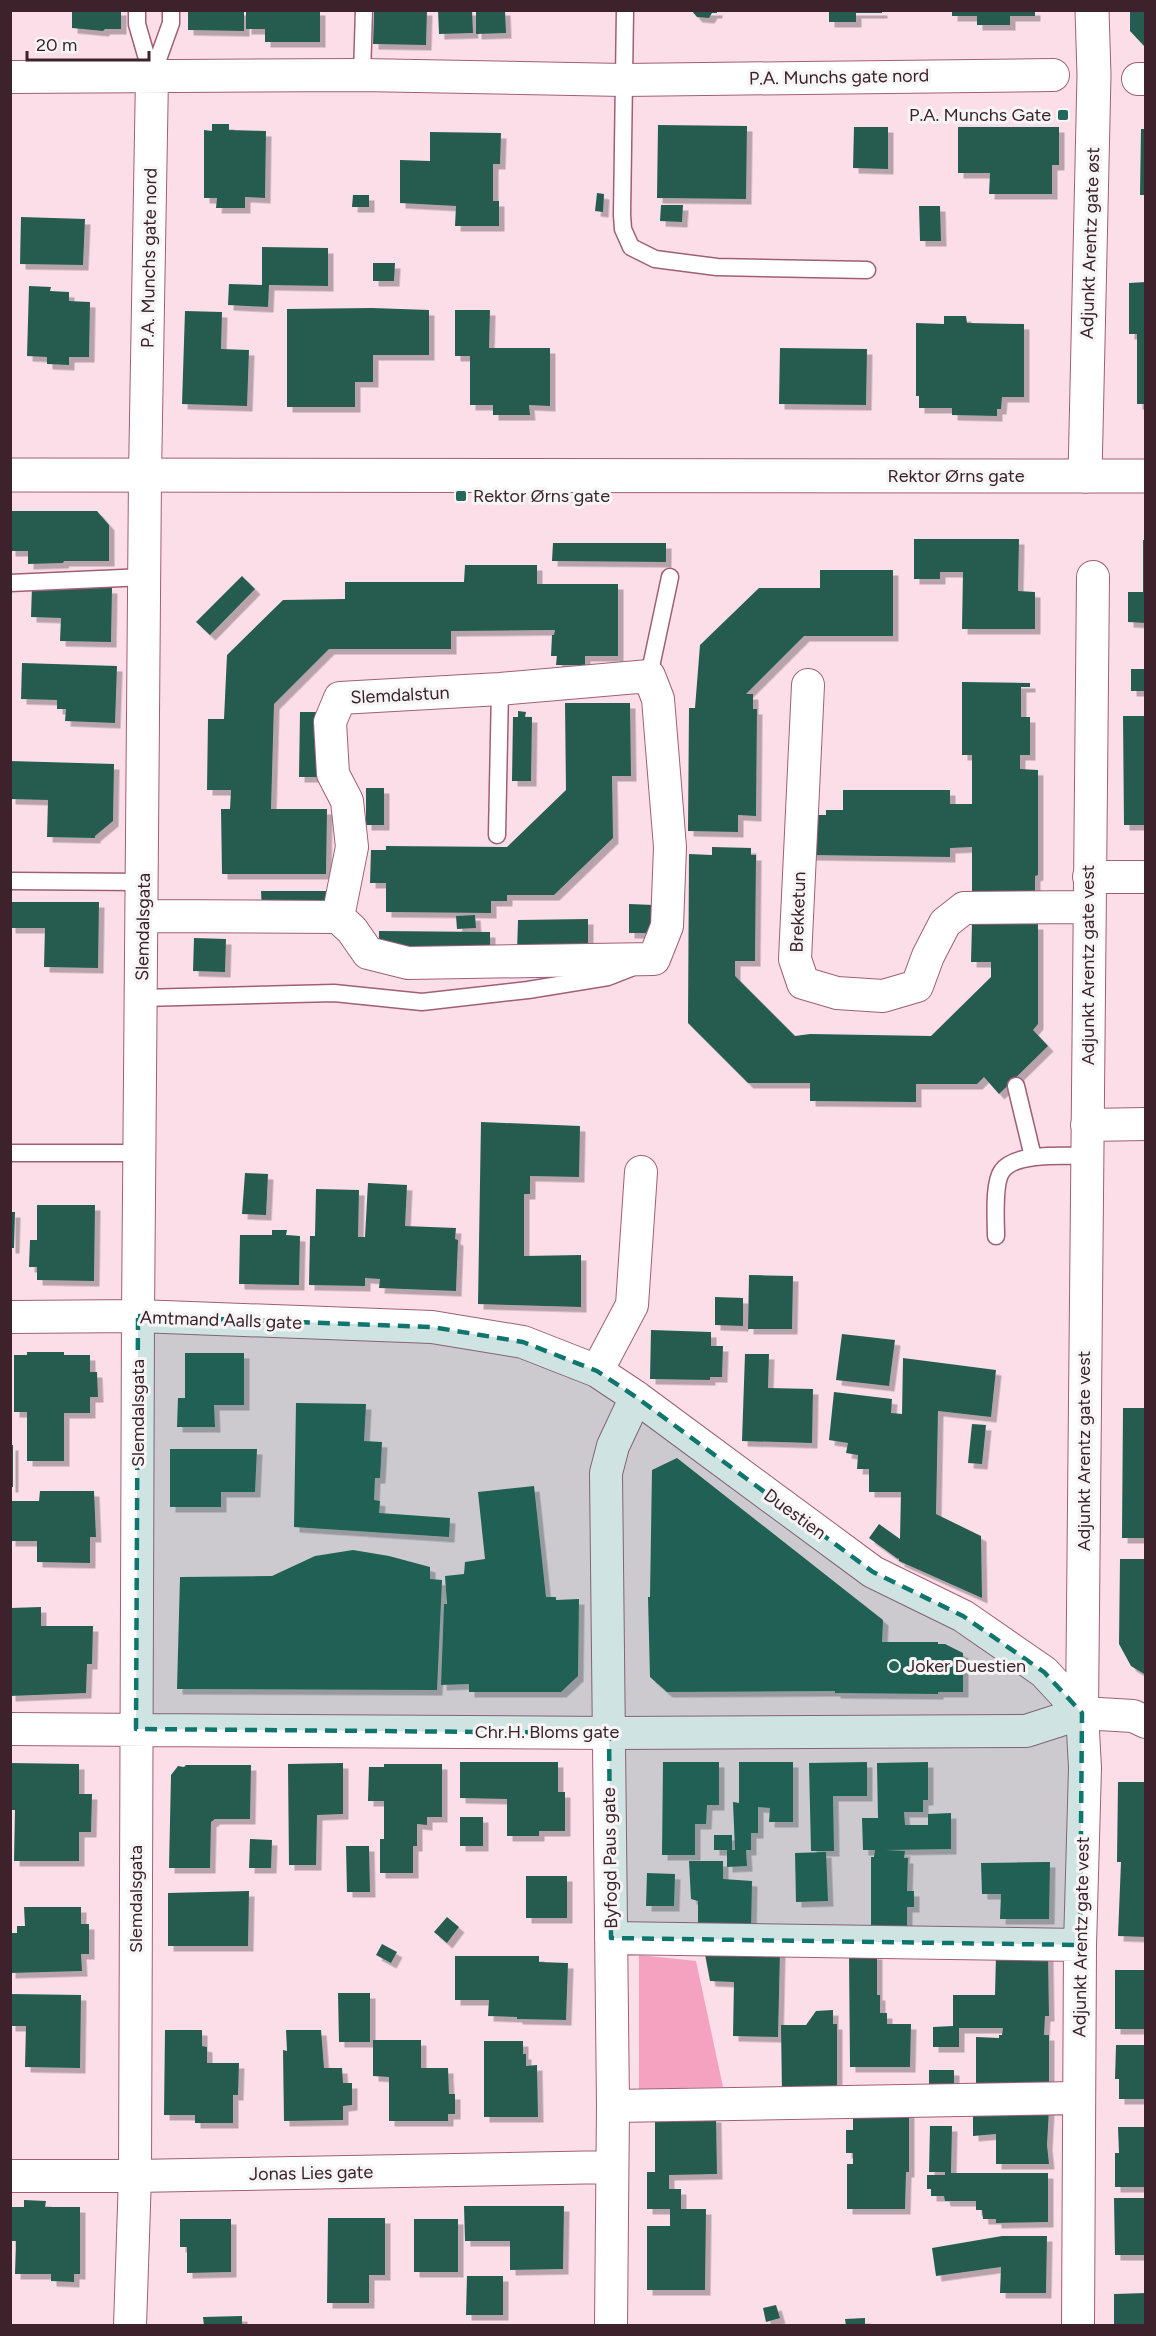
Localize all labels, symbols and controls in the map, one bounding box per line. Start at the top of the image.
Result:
scale bar [27,24,148,62]
text: 20 m [36,34,77,56]
street label: P.A. Munchs gate nord [749,64,929,90]
place label: P.A. Munchs Gate [909,104,1051,126]
marker: P.A. Munchs Gate [1056,108,1070,122]
street label: Adjunkt Arentz gate øst [1076,146,1104,339]
street label: P.A. Munchs gate nord [136,168,162,348]
street label: Rektor Ørns gate [888,465,1025,487]
place label: Rektor Ørns gate [473,485,610,507]
marker: Rektor Ørns gate [454,489,468,503]
street label: Slemdalstun [350,681,450,709]
street label: Adjunkt Arentz gate vest [1077,864,1099,1065]
street label: Brekketun [786,871,810,953]
street label: Slemdalsgata [131,873,155,981]
street label: Amtmand Aalls gate [140,1306,303,1334]
street label: Adjunkt Arentz gate vest [1073,1350,1095,1551]
street label: Slemdalsgata [127,1359,149,1467]
street label: Duestien [760,1484,830,1544]
place label: Joker Duestien [906,1655,1026,1677]
marker: Joker Duestien [887,1659,901,1673]
street label: Chr.H. Bloms gate [475,1721,619,1743]
street label: Byfogd Paus gate [598,1787,622,1929]
street label: Adjunkt Arentz gate vest [1068,1836,1094,2038]
street label: Slemdalsgata [125,1845,147,1953]
street label: Jonas Lies gate [249,2161,373,2185]

